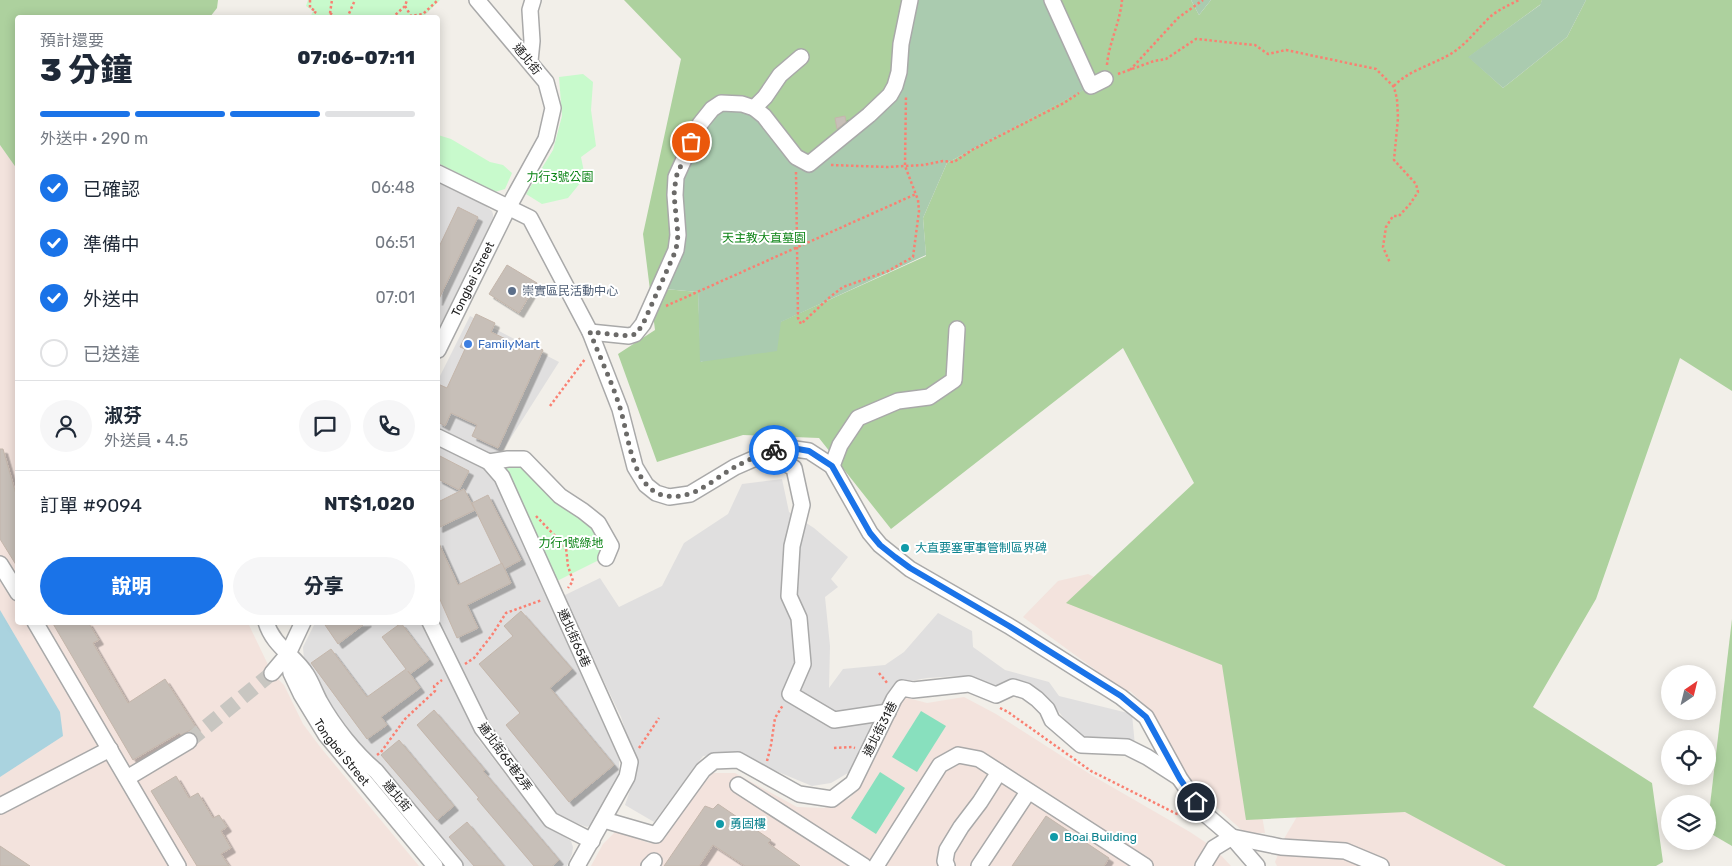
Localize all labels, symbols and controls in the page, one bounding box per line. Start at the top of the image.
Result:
text: 預計還要 [40,31,104,50]
street label: 通北街 [510,41,544,77]
text: 07:06–07:11 [297,46,415,69]
text: 3 分鐘 [40,51,132,89]
pin [670,121,712,163]
icon: bag [677,128,705,156]
text: 外送中 · 290 m [40,129,148,148]
park label: 力行3號公園 [526,170,594,184]
icon: check [40,174,68,202]
text: 已確認 [83,178,140,201]
text: 06:48 [371,178,415,197]
icon: check [40,229,68,257]
park label: 天主教大直墓園 [722,231,806,245]
text: 準備中 [83,233,140,256]
text: 06:51 [375,233,415,252]
street label: Tongbei Street [449,239,497,319]
icon: check [40,284,68,312]
place label: 崇實區民活動中心 [522,284,618,298]
marker: 崇實區民活動中心 [506,285,518,297]
text: 外送中 [83,288,140,311]
text: 07:01 [376,288,415,307]
place label: FamilyMart [478,337,540,351]
marker: FamilyMart [462,338,474,350]
text: 已送達 [83,343,140,366]
button: person [40,400,92,452]
button: chat [299,400,351,452]
button: phone [363,400,415,452]
text: 淑芬 [104,404,142,427]
courier [749,425,799,475]
text: 外送員 · 4.5 [104,431,188,450]
icon: bike [760,436,788,464]
text: NT$1,020 [324,492,415,515]
text: 訂單 #9094 [40,494,142,517]
park label: 力行1號綠地 [538,536,604,550]
place label: 大直要塞軍事管制區界碑 [915,541,1047,555]
marker: 大直要塞軍事管制區界碑 [899,542,911,554]
button: 說明 [40,557,223,615]
button: 分享 [233,557,415,615]
street label: 通北街65巷 [555,607,593,669]
north arrow [1661,665,1716,720]
map controls [1661,665,1716,850]
street label: 通北街31巷 [860,699,900,759]
street label: Tongbei Street [311,716,372,789]
street label: 通北街65巷2弄 [475,720,535,794]
button: locate [1661,730,1716,785]
street label: 通北街 [380,778,414,814]
pin [1175,781,1217,823]
icon: home [1182,788,1210,816]
button: layers [1661,795,1716,850]
place label: 勇固樓 [730,817,766,831]
marker: 勇固樓 [714,818,726,830]
place label: Boai Building [1064,830,1137,844]
marker: Boai Building [1048,831,1060,843]

